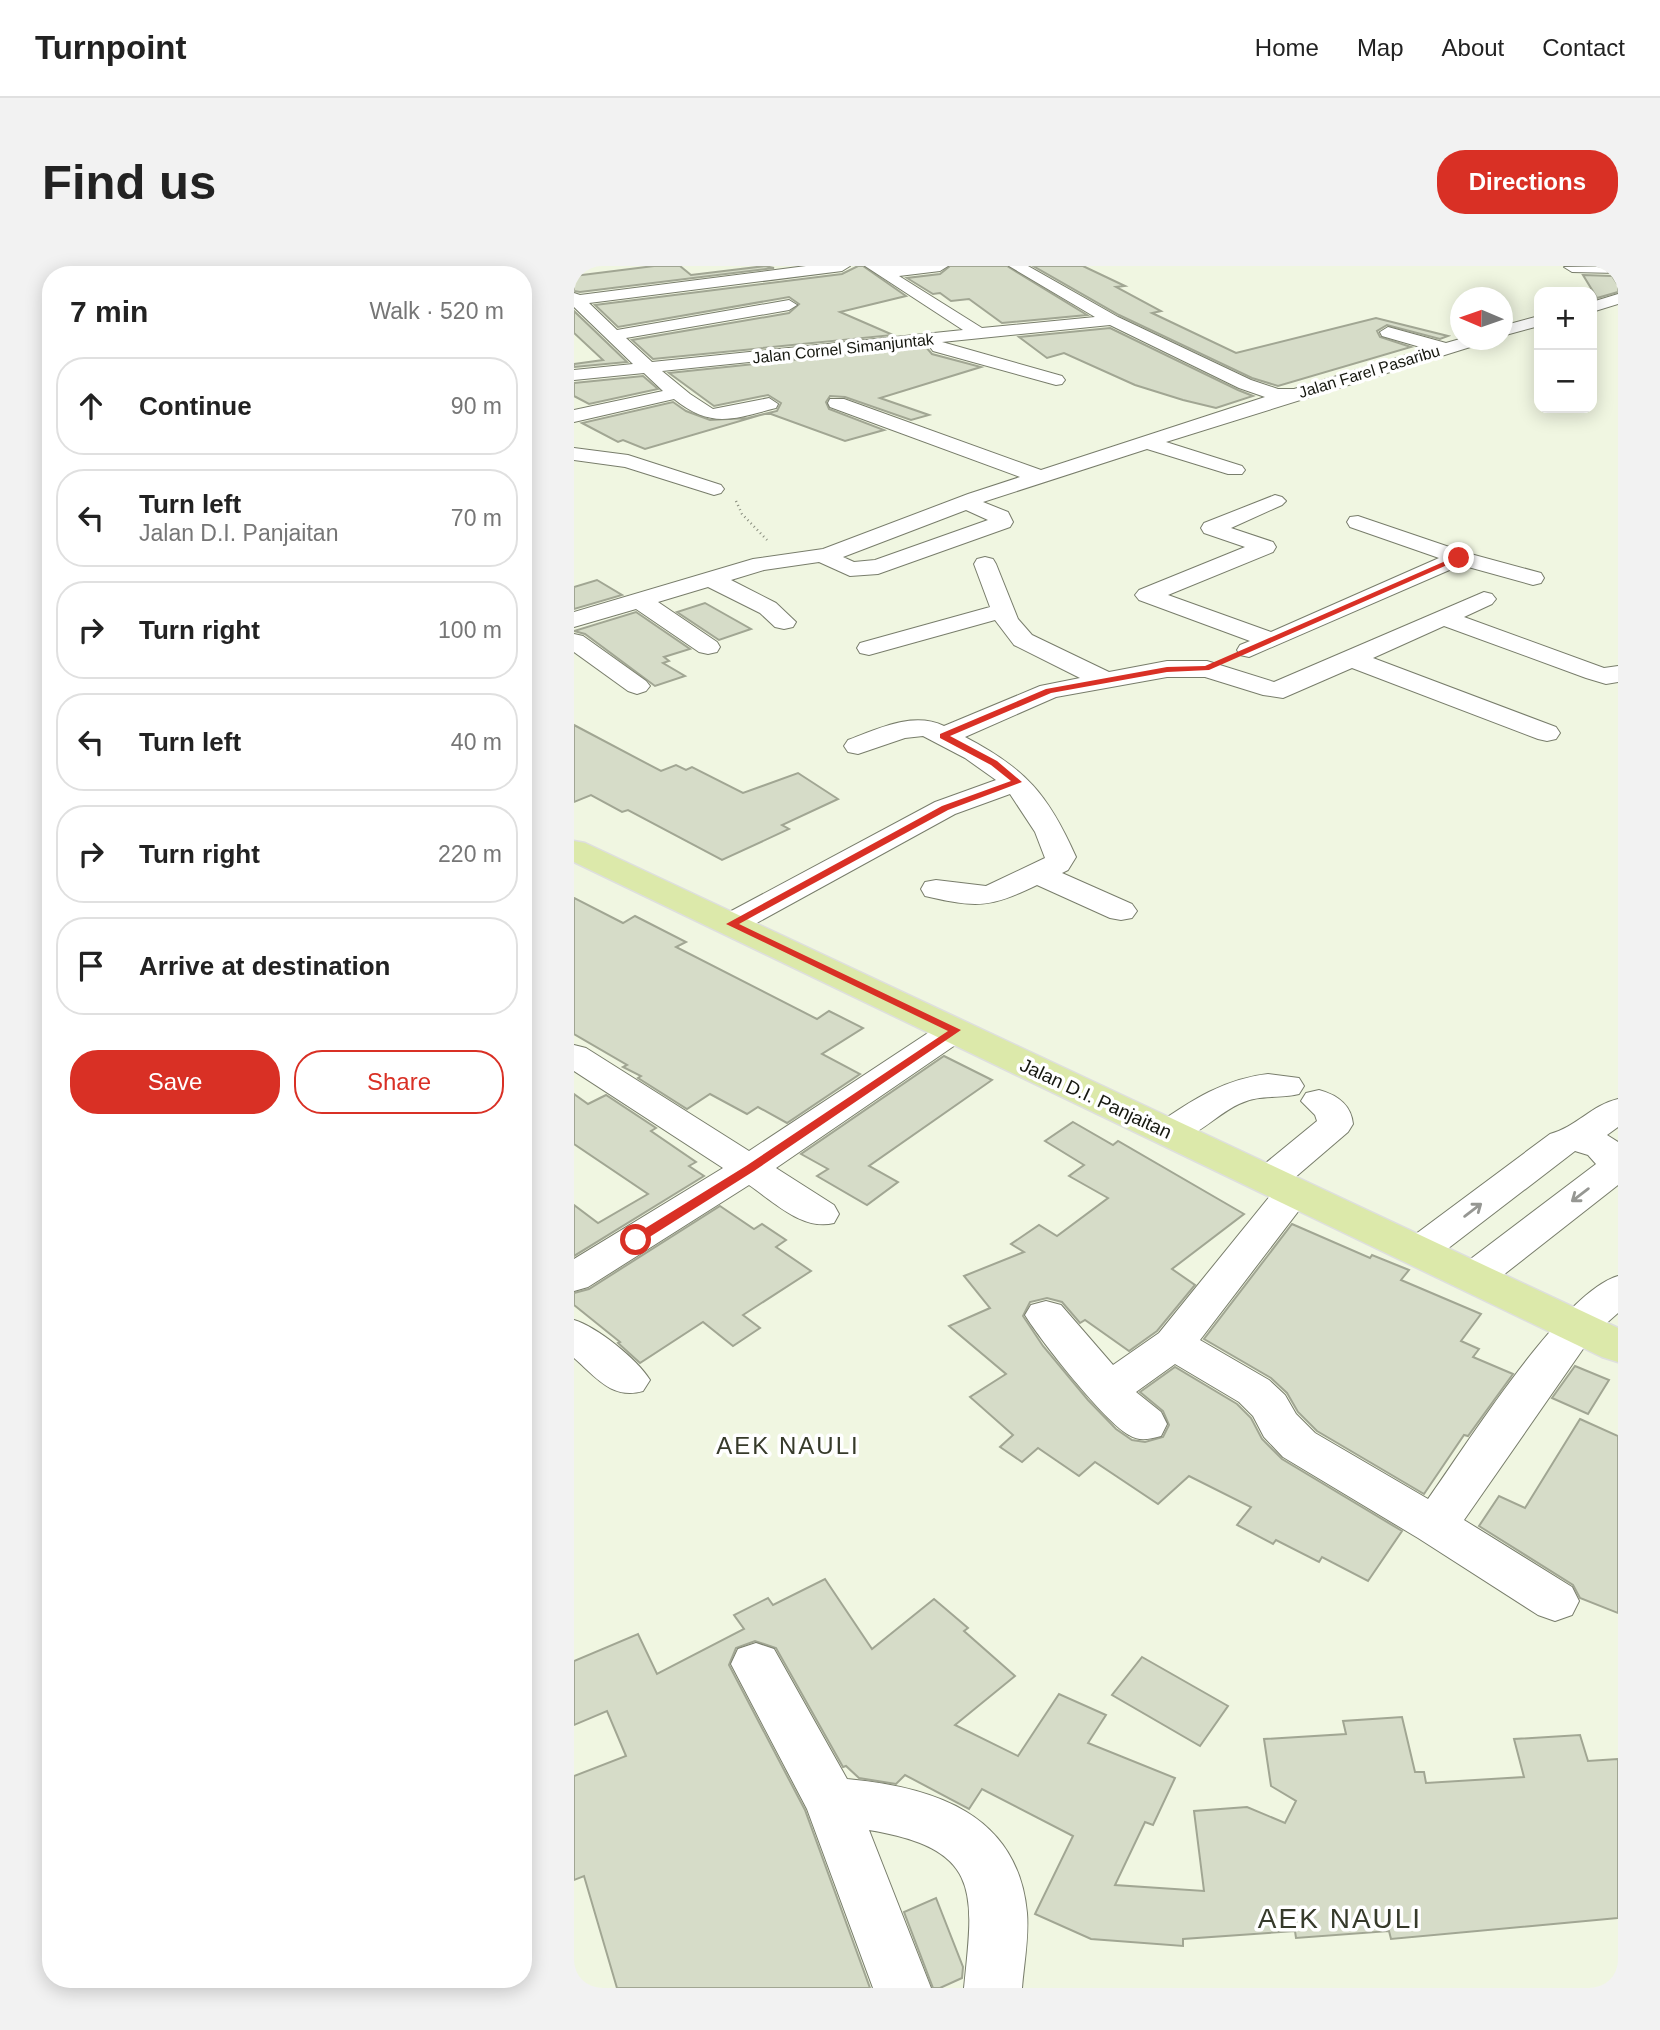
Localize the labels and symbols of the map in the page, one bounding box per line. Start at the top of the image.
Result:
north arrow [1450,287,1513,350]
street label: Jalan Cornel Simanjuntak [751,330,936,366]
street label: Jalan Farel Pasaribu [1296,342,1442,401]
route end [1443,542,1474,573]
street label: Jalan D.I. Panjaitan [1017,1054,1175,1143]
one-way arrow [1571,1187,1590,1202]
one-way arrow [1464,1202,1482,1217]
route start [620,1224,651,1255]
district label: AEK NAULI [716,1432,860,1459]
district label: AEK NAULI [1258,1903,1422,1934]

